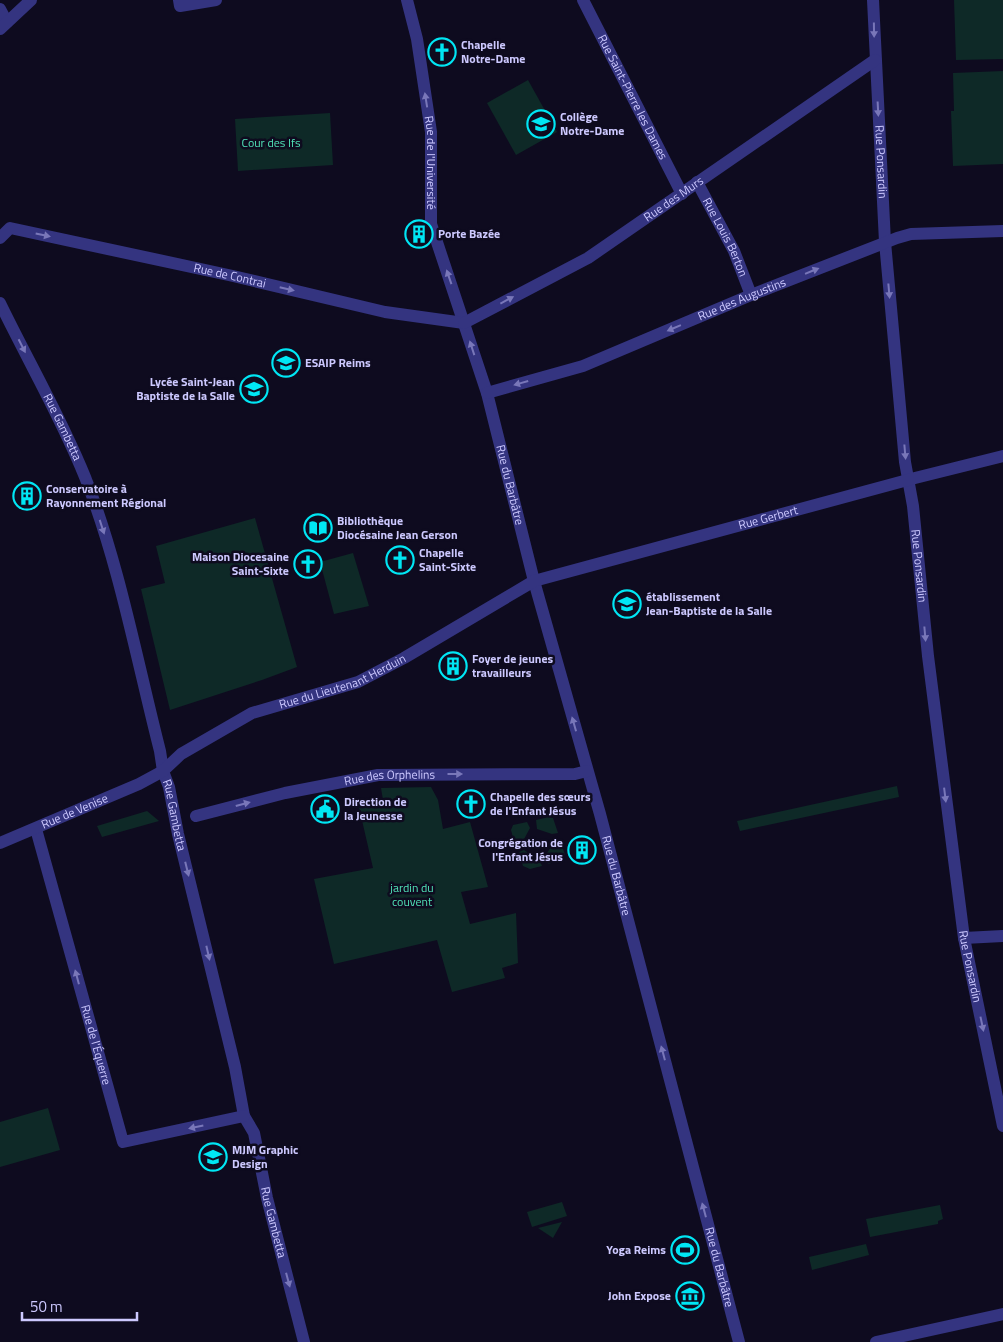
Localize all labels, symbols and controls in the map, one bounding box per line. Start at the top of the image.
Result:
one-way arrow [871,22,879,38]
street label: Rue Saint-Pierre les Dames [593,31,673,163]
place label: Chapelle Notre-Dame [461,35,525,68]
church icon: Chapelle Notre-Dame [427,37,457,67]
one-way arrow [422,92,430,108]
one-way arrow [874,101,882,117]
place label: Collège Notre-Dame [560,107,624,140]
school or university icon: Collège Notre-Dame [526,109,556,139]
street label: Rue de l'Université [420,114,441,210]
street label: Rue Ponsardin [870,125,893,199]
park label: Cour des Ifs [241,133,301,152]
street label: Rue des Murs [639,171,708,226]
street label: Rue Louis Berton [698,194,753,279]
building icon: Porte Bazée [404,219,434,249]
place label: Porte Bazée [438,224,500,243]
one-way arrow [36,231,51,239]
street label: Rue de Contrai [192,258,268,293]
one-way arrow [805,266,819,274]
one-way arrow [444,269,452,284]
street label: Rue des Augustins [695,272,789,325]
one-way arrow [886,283,894,299]
one-way arrow [280,285,295,293]
one-way arrow [500,296,515,304]
one-way arrow [667,324,681,332]
one-way arrow [18,339,26,354]
one-way arrow [468,340,476,355]
school or university icon: ESAIP Reims [271,348,301,378]
place label: ESAIP Reims [305,353,371,372]
place label: Lycée Saint-Jean Baptiste de la Salle [136,372,235,405]
school or university icon: Lycée Saint-Jean Baptiste de la Salle [239,374,269,404]
one-way arrow [514,380,529,388]
street label: Rue Gambetta [39,390,87,464]
street label: Rue du Barbâtre [491,443,530,527]
one-way arrow [901,445,909,461]
place label: Conservatoire à Rayonnement Régional [46,479,166,512]
building icon: Conservatoire à Rayonnement Régional [12,481,42,511]
street label: Rue Gerbert [736,500,801,534]
place label: Bibliothèque Diocésaine Jean Gerson [337,511,458,544]
library icon: Bibliothèque Diocésaine Jean Gerson [303,513,333,543]
one-way arrow [98,519,106,534]
street label: Rue Ponsardin [906,528,933,603]
place label: Chapelle Saint-Sixte [419,543,476,576]
church icon: Chapelle Saint-Sixte [385,545,415,575]
place label: Maison Diocesaine Saint-Sixte [192,547,289,580]
church icon: Maison Diocesaine Saint-Sixte [293,549,323,579]
place label: établissement Jean-Baptiste de la Salle [646,587,772,620]
school or university icon: établissement Jean-Baptiste de la Salle [612,589,642,619]
one-way arrow [922,626,930,642]
street label: Rue du Lieutenant Herduin [277,649,409,714]
place label: Foyer de jeunes travailleurs [472,649,554,682]
building icon: Foyer de jeunes travailleurs [438,651,468,681]
one-way arrow [570,716,578,731]
street label: Rue des Orphelins [342,765,436,790]
one-way arrow [447,770,463,778]
street label: Rue Gambetta [158,776,192,853]
place label: Chapelle des sœurs de l'Enfant Jésus [490,787,591,820]
one-way arrow [942,787,950,803]
street label: Rue de Venise [38,788,111,833]
church icon: Chapelle des sœurs de l'Enfant Jésus [456,789,486,819]
place label: Direction de la Jeunesse [344,792,407,825]
public building icon: Direction de la Jeunesse [310,794,340,824]
one-way arrow [236,799,251,807]
place label: Congrégation de l'Enfant Jésus [478,833,563,866]
street label: Rue du Barbâtre [597,833,636,918]
building icon: Congrégation de l'Enfant Jésus [567,835,597,865]
one-way arrow [183,861,191,876]
park label: jardin du couvent [389,878,434,911]
street label: Rue Ponsardin [954,929,987,1004]
one-way arrow [204,946,212,961]
one-way arrow [73,969,81,985]
street label: Rue de l'Équerre [76,1002,117,1087]
one-way arrow [978,1017,986,1032]
one-way arrow [658,1046,666,1061]
one-way arrow [188,1123,204,1131]
place label: MJM Graphic Design [232,1140,298,1173]
school or university icon: MJM Graphic Design [198,1142,228,1172]
street label: Rue Gambetta [256,1185,292,1260]
one-way arrow [700,1203,708,1218]
street label: Rue du Barbâtre [700,1225,739,1309]
sports icon: Yoga Reims [670,1235,700,1265]
place label: Yoga Reims [606,1240,666,1259]
one-way arrow [285,1273,293,1288]
museum icon: John Expose [675,1281,705,1311]
place label: John Expose [608,1286,671,1305]
scale bar [22,1290,138,1322]
text: 50 m [30,1295,63,1318]

